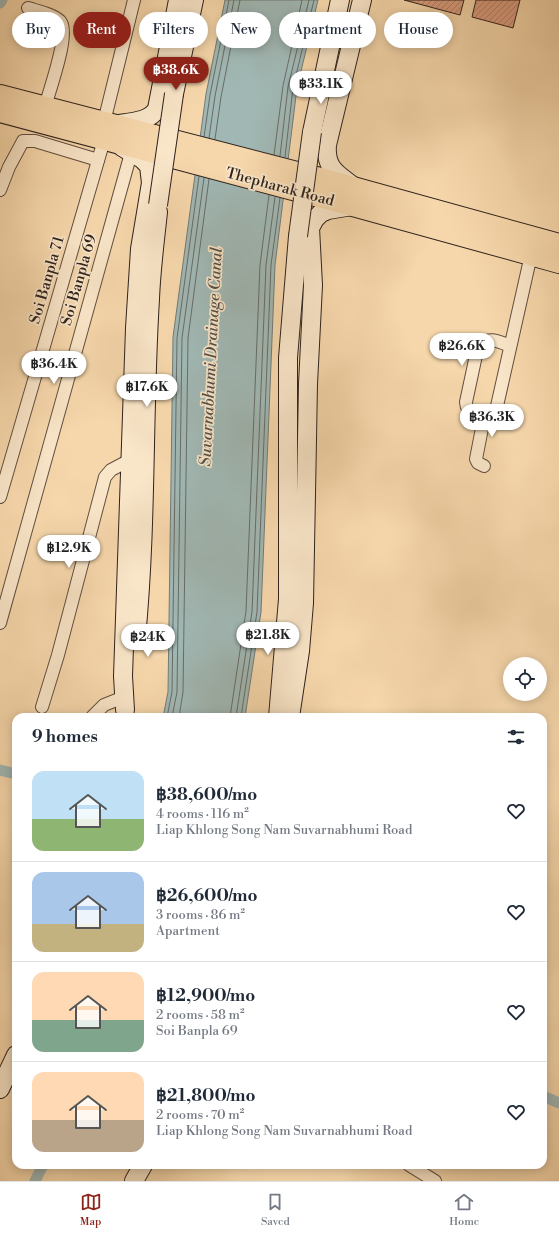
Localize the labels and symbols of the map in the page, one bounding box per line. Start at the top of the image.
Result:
pin: ฿38.6K [143,57,209,91]
pin: ฿33.1K [288,71,354,105]
street label: Thepharak Road [224,163,337,211]
street label: Soi Banpla 69 [57,232,101,328]
street label: Soi Banpla 71 [25,233,69,326]
water label: Suvarnabhumi Drainage Canal [195,246,227,467]
pin: ฿26.6K [429,333,495,367]
pin: ฿36.4K [21,351,87,385]
pin: ฿17.6K [114,374,180,408]
pin: ฿36.3K [459,404,525,438]
pin: ฿12.9K [36,535,102,569]
pin: ฿21.8K [235,622,301,656]
pin: ฿24K [124,624,172,658]

